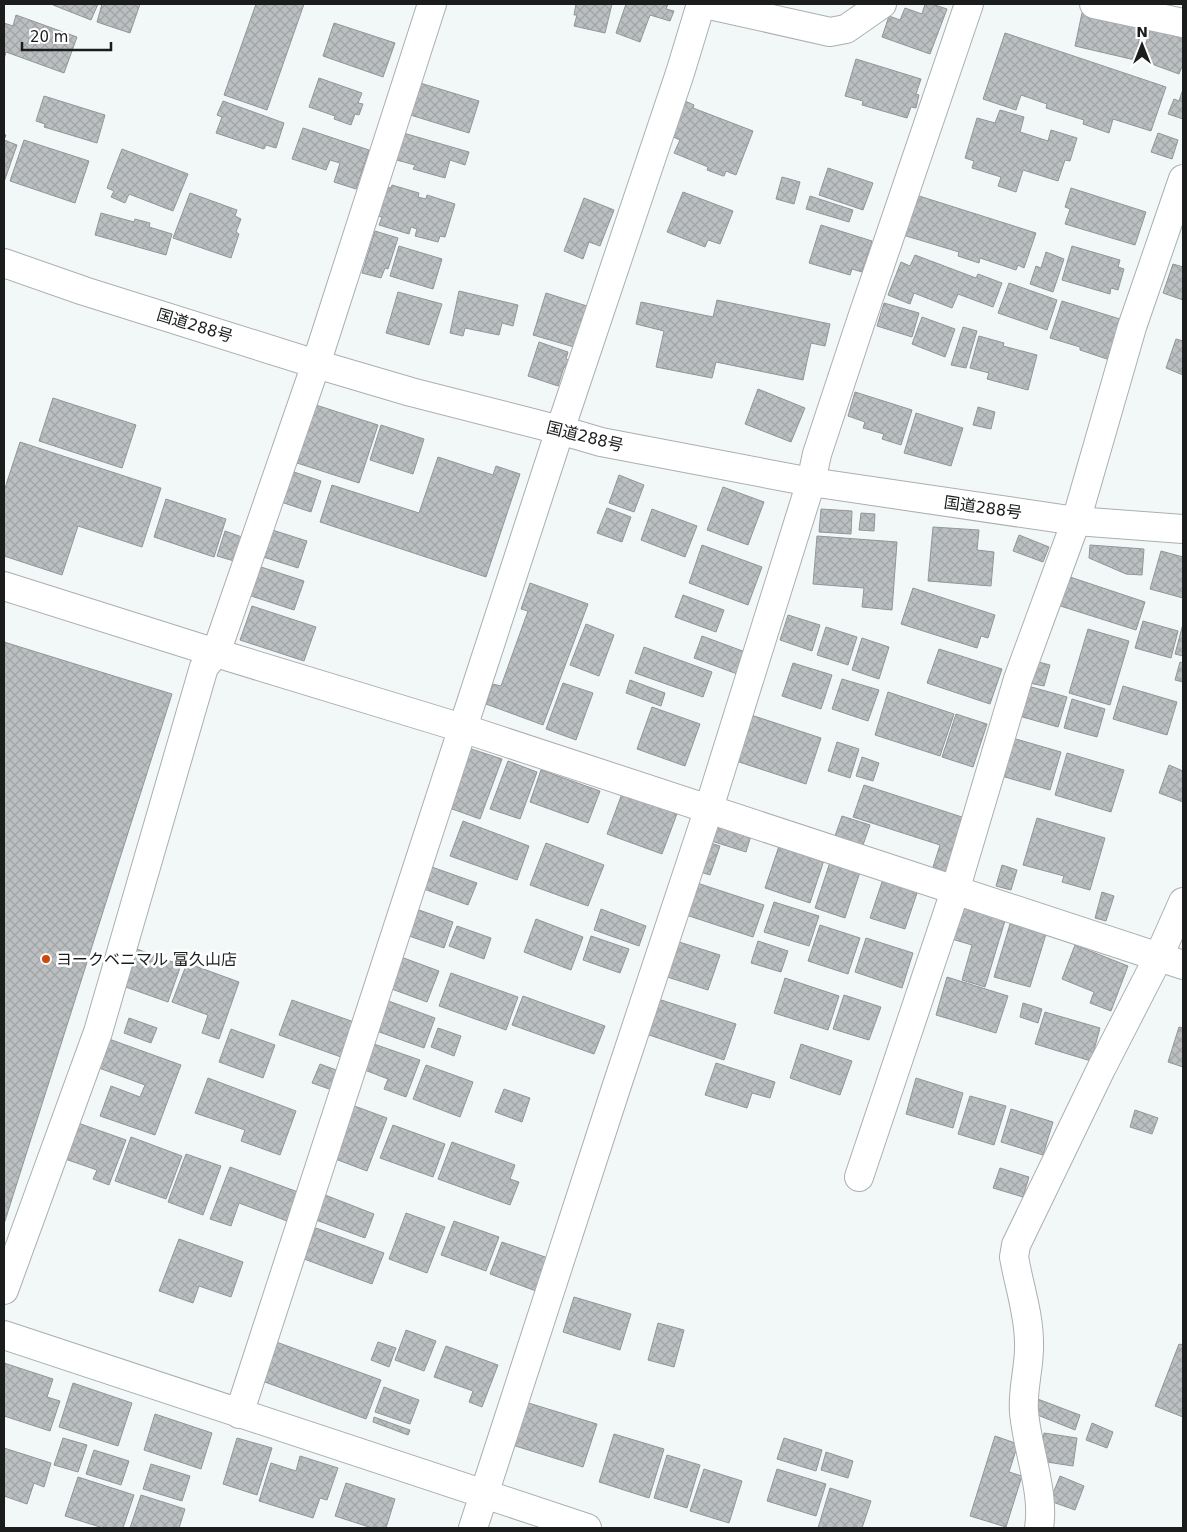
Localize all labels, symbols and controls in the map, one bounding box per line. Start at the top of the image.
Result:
scale bar [22,20,111,52]
north arrow [1117,20,1167,70]
text: N [1136,24,1148,40]
text: 20 m [30,28,68,46]
street label: 国道288号 [155,305,235,346]
street label: 国道288号 [544,418,625,455]
street label: 国道288号 [943,493,1023,522]
place label: ヨークベニマル 富久山店 [56,950,237,969]
marker: ヨークベニマル 富久山店 [40,953,52,965]

